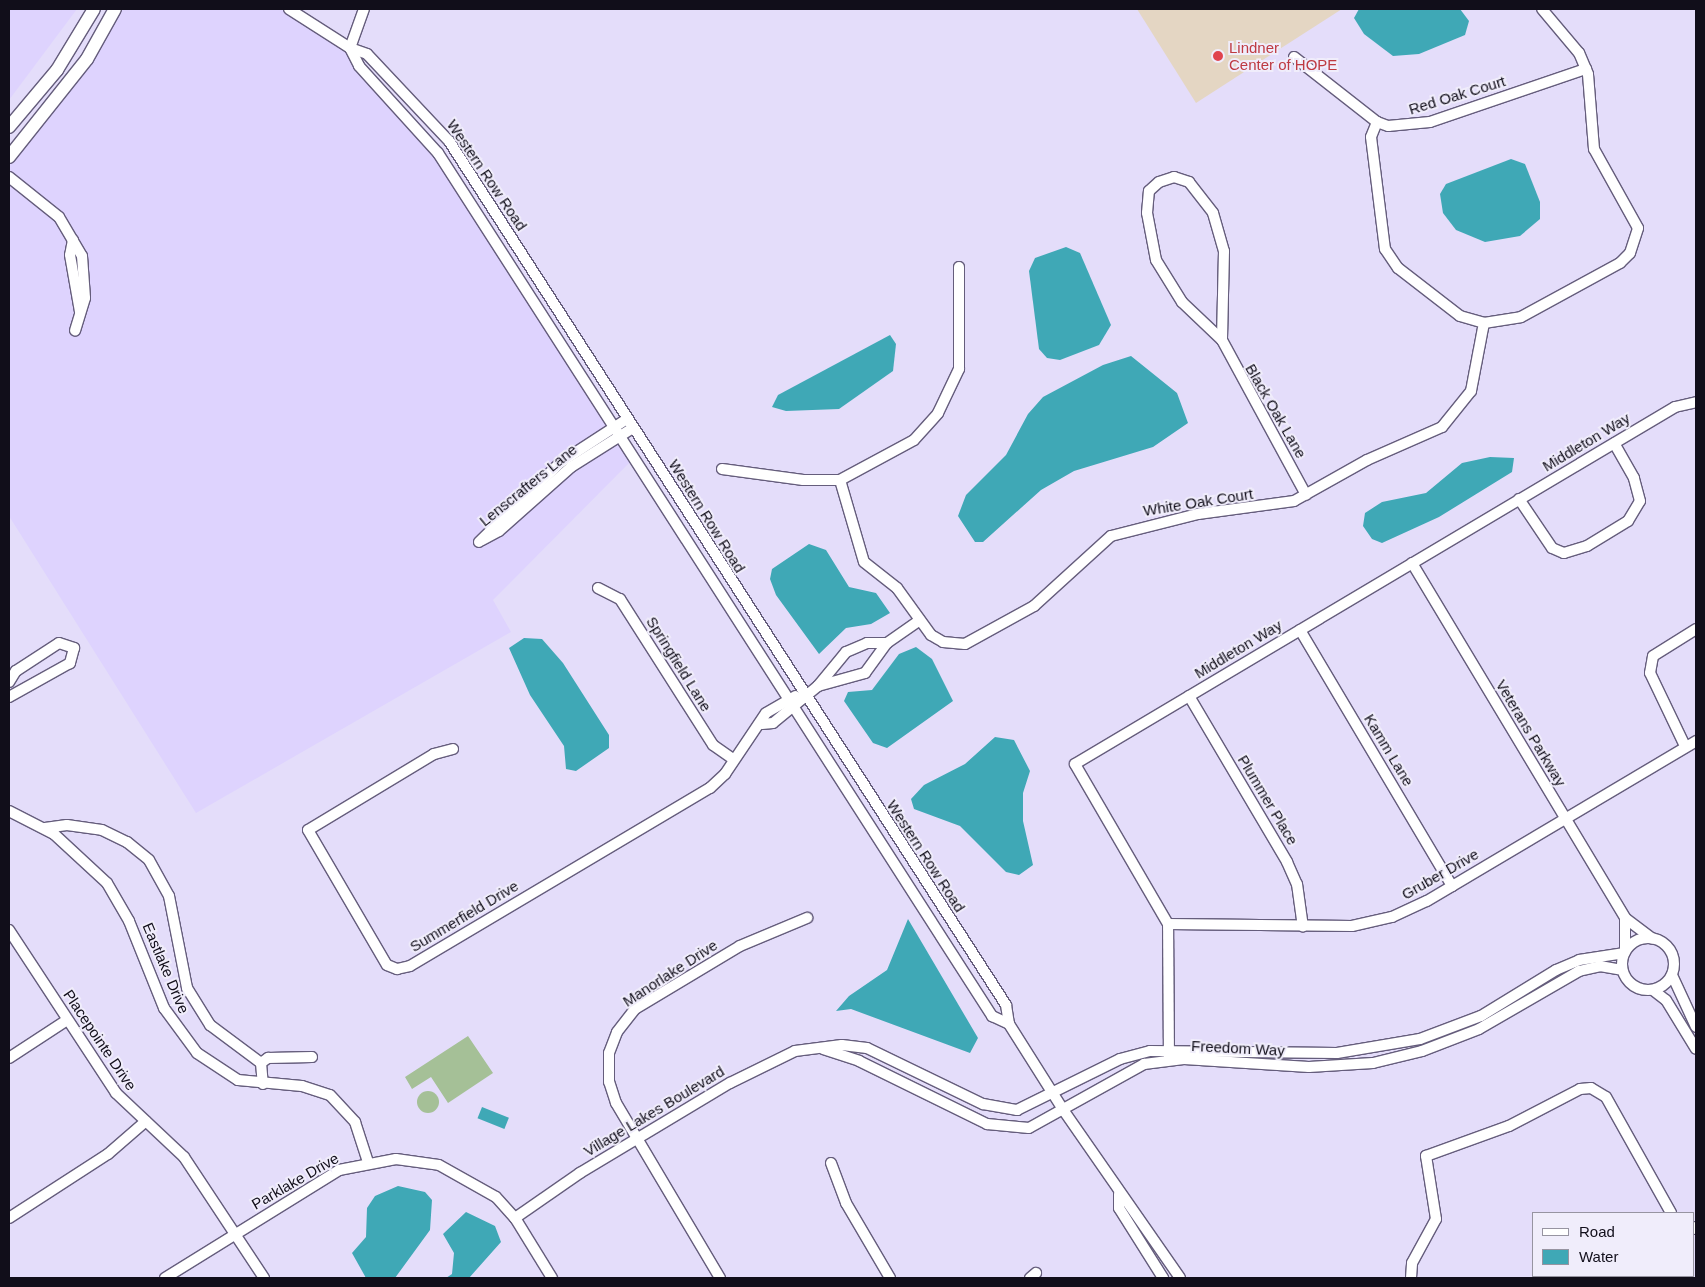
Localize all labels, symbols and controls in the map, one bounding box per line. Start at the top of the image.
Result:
place label: Lindner Center of HOPE [1229,38,1337,73]
marker: Lindner Center of HOPE [1211,49,1225,63]
street label: Red Oak Court [1407,72,1507,118]
street label: Western Row Road [443,116,531,234]
street label: Black Oak Lane [1242,361,1310,461]
street label: Middleton Way [1539,409,1633,475]
street label: Lenscrafters Lane [476,440,580,530]
street label: Western Row Road [665,456,749,576]
street label: White Oak Court [1142,484,1254,520]
street label: Springfield Lane [643,613,715,715]
street label: Middleton Way [1191,616,1285,682]
street label: Veterans Parkway [1492,677,1570,789]
street label: Kamm Lane [1360,711,1418,789]
street label: Plummer Place [1234,752,1302,848]
street label: Western Row Road [883,797,969,915]
street label: Gruber Drive [1398,845,1482,903]
street label: Summerfield Drive [406,877,522,955]
street label: Eastlake Drive [139,920,193,1016]
street label: Manorlake Drive [619,936,721,1010]
street label: Placepointe Drive [60,986,140,1094]
street label: Freedom Way [1191,1037,1285,1059]
street label: Village Lakes Boulevard [581,1062,727,1160]
street label: Parklake Drive [248,1149,342,1213]
legend [1532,1212,1695,1277]
text: Road [1579,1223,1615,1240]
text: Water [1579,1248,1618,1265]

